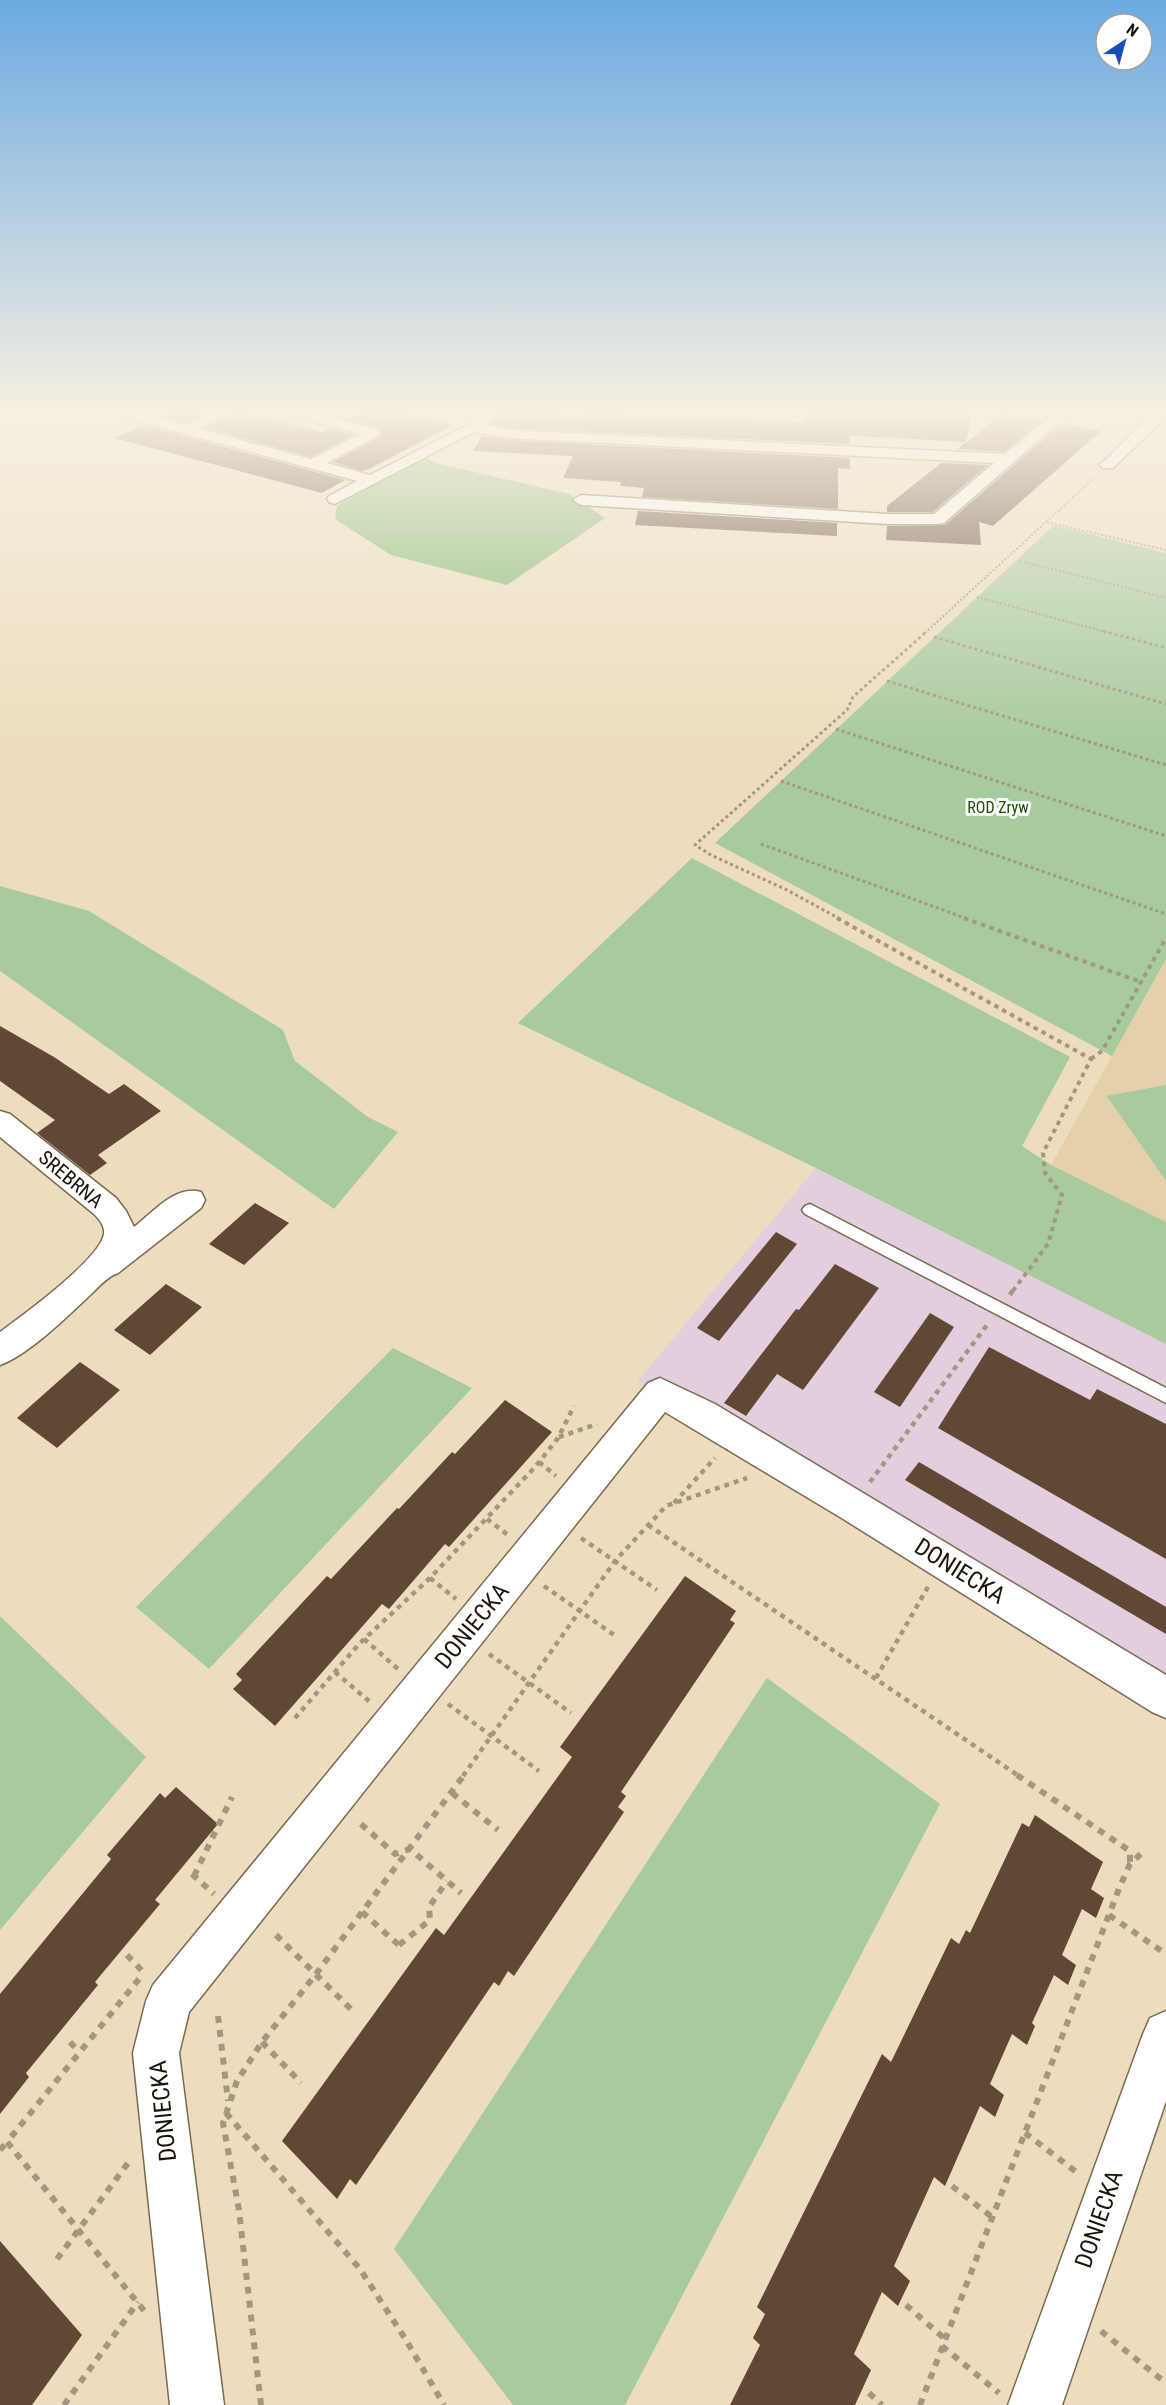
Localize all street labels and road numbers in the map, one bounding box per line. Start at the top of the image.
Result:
street label: SREBRNA [34,1145,108,1213]
street label: DONIECKA [910,1532,1011,1610]
street label: DONIECKA [429,1578,515,1674]
street label: DONIECKA [144,2059,182,2163]
street label: DONIECKA [1069,2166,1129,2272]

